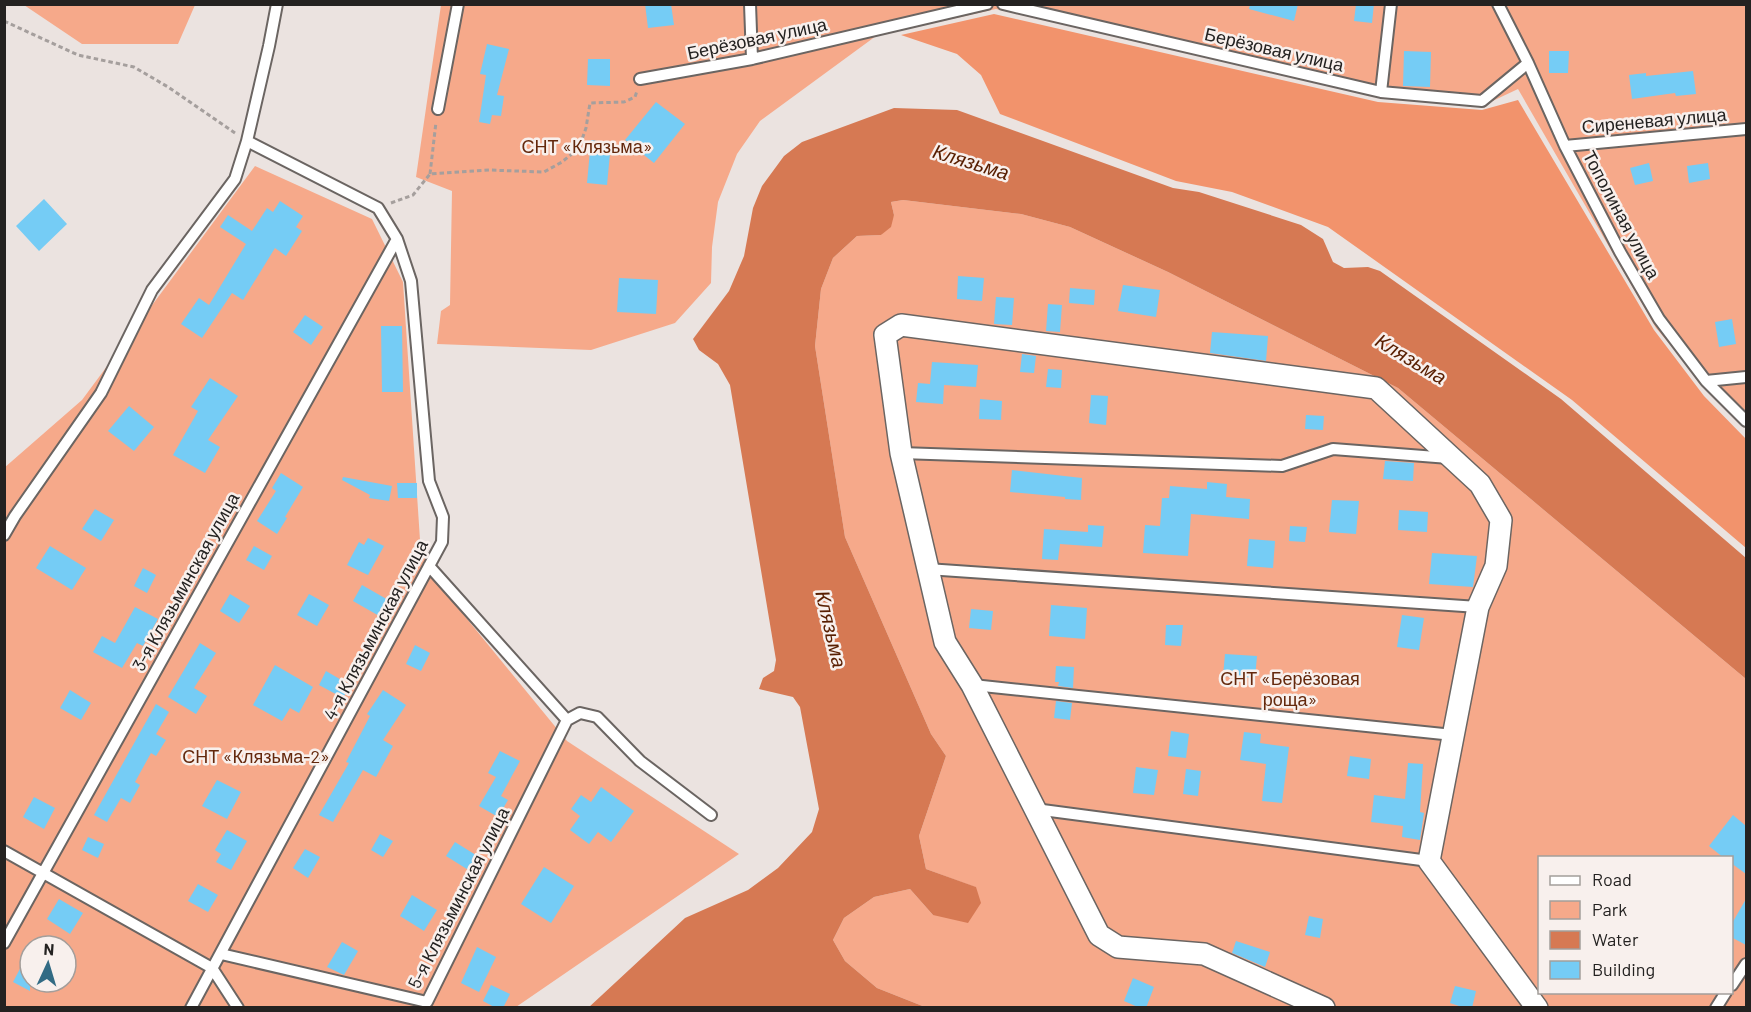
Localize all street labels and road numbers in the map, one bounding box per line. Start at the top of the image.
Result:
street label: Берёзовая улица [685,12,830,64]
street label: Берёзовая улица [1203,22,1347,76]
street label: Сиреневая улица [1581,103,1728,137]
street label: Тополиная улица [1579,147,1665,283]
street label: 3-я Клязьминская улица [127,488,244,675]
street label: 4-я Клязьминская улица [318,535,433,724]
street label: 5-я Клязьминская улица [403,802,514,992]

